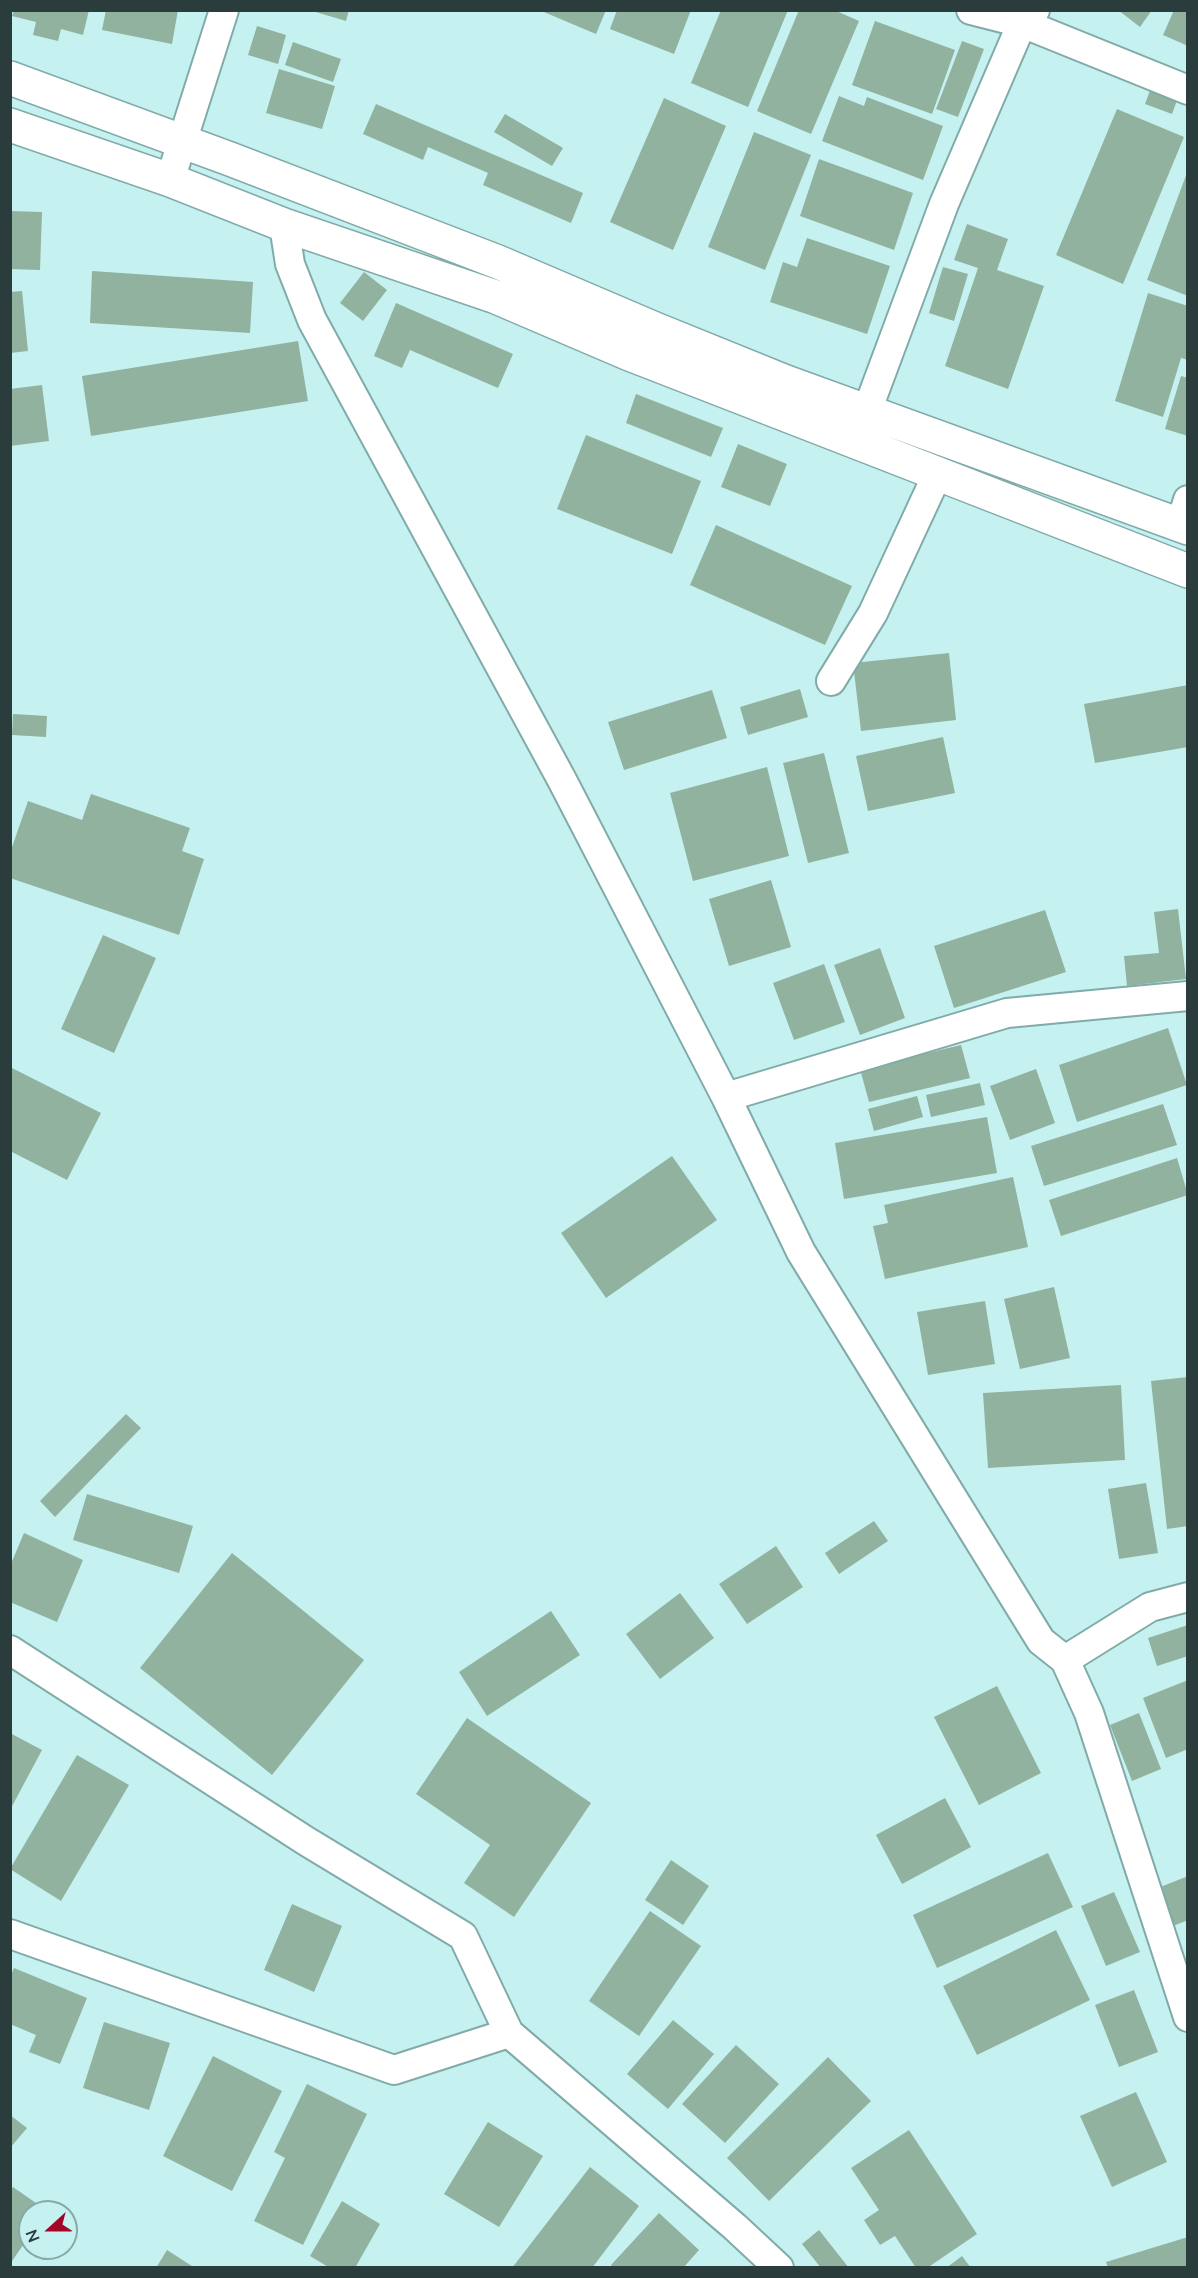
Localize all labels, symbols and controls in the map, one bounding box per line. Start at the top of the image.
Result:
north arrow [18,2200,78,2260]
text: N [21,2226,45,2245]

